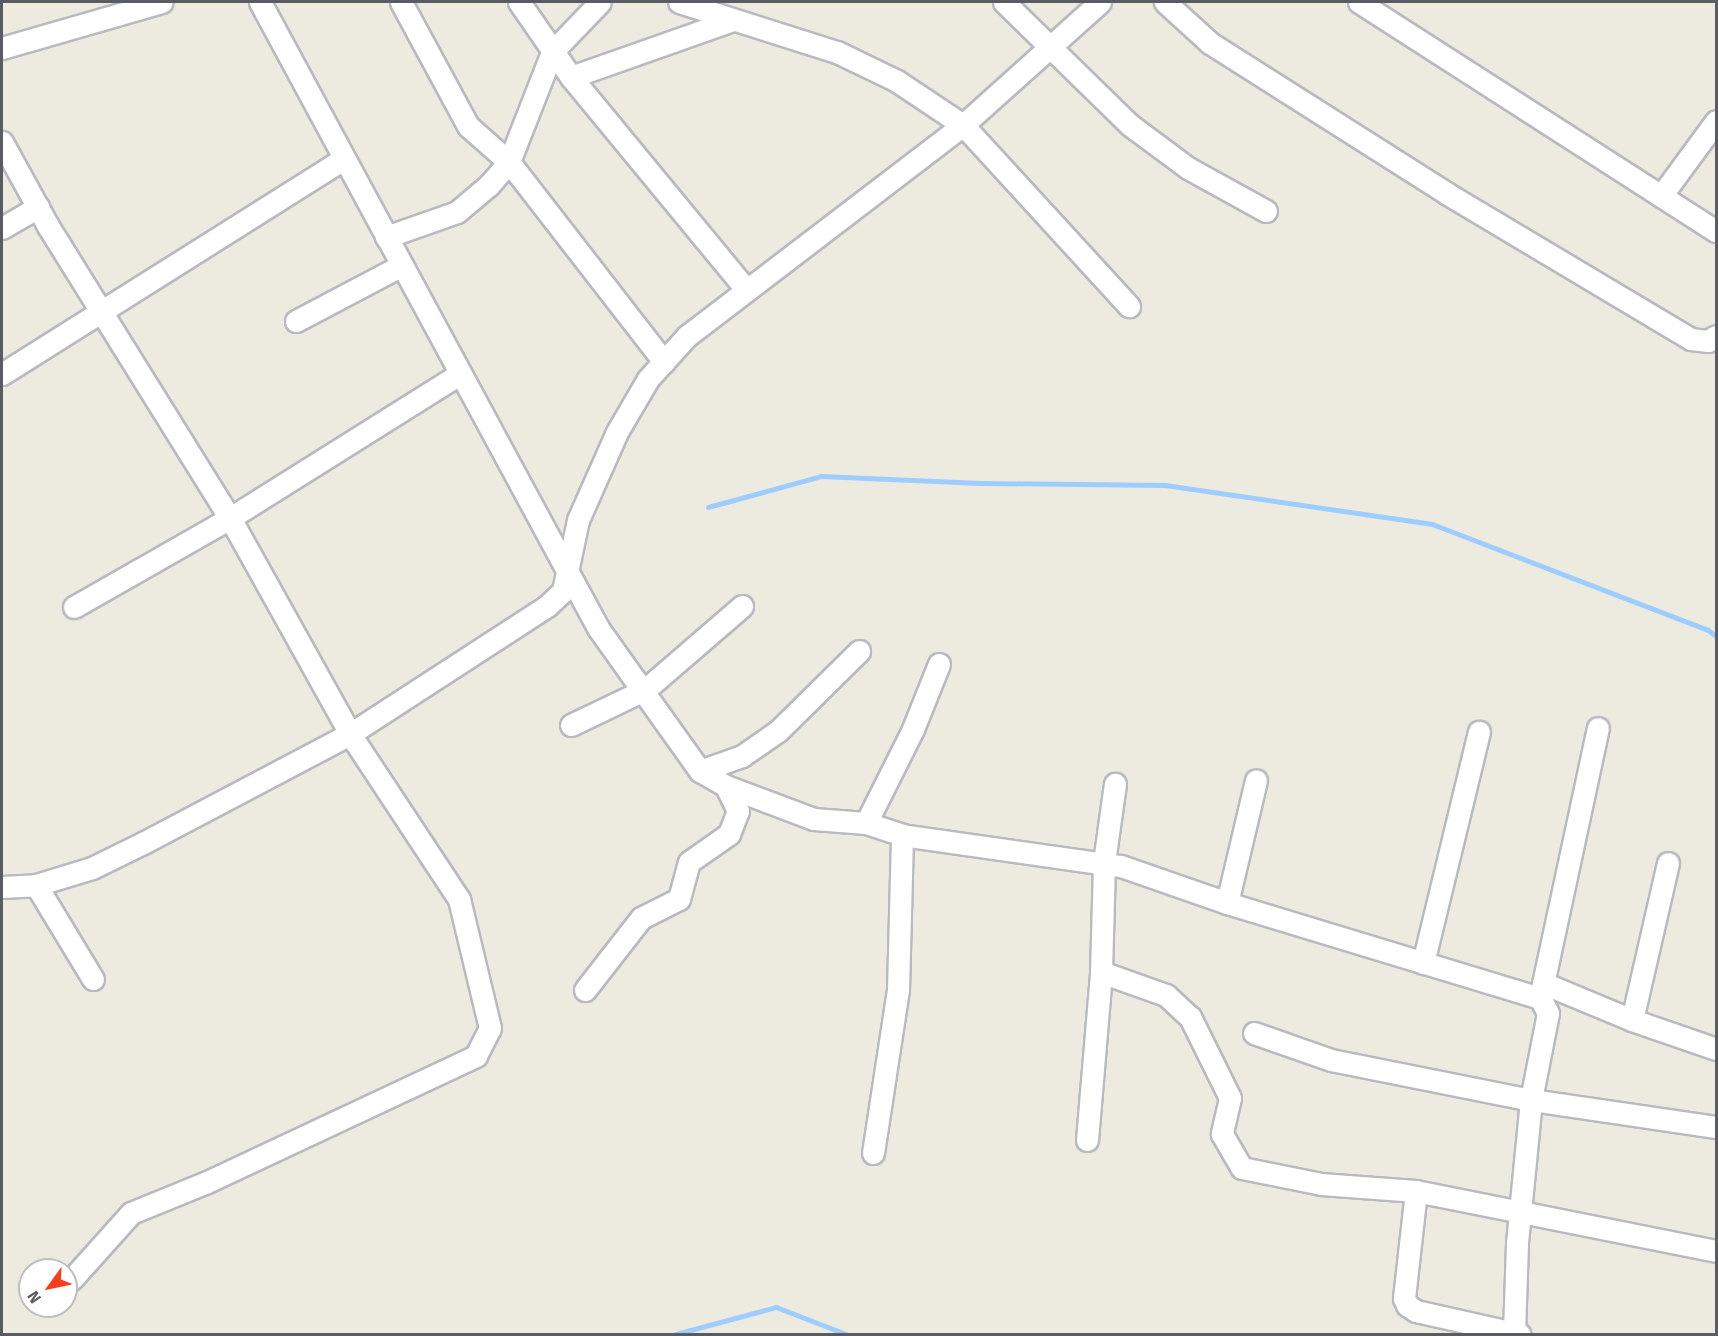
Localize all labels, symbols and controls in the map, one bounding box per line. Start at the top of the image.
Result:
north arrow [18,1258,78,1318]
text: N [23,1287,45,1307]

